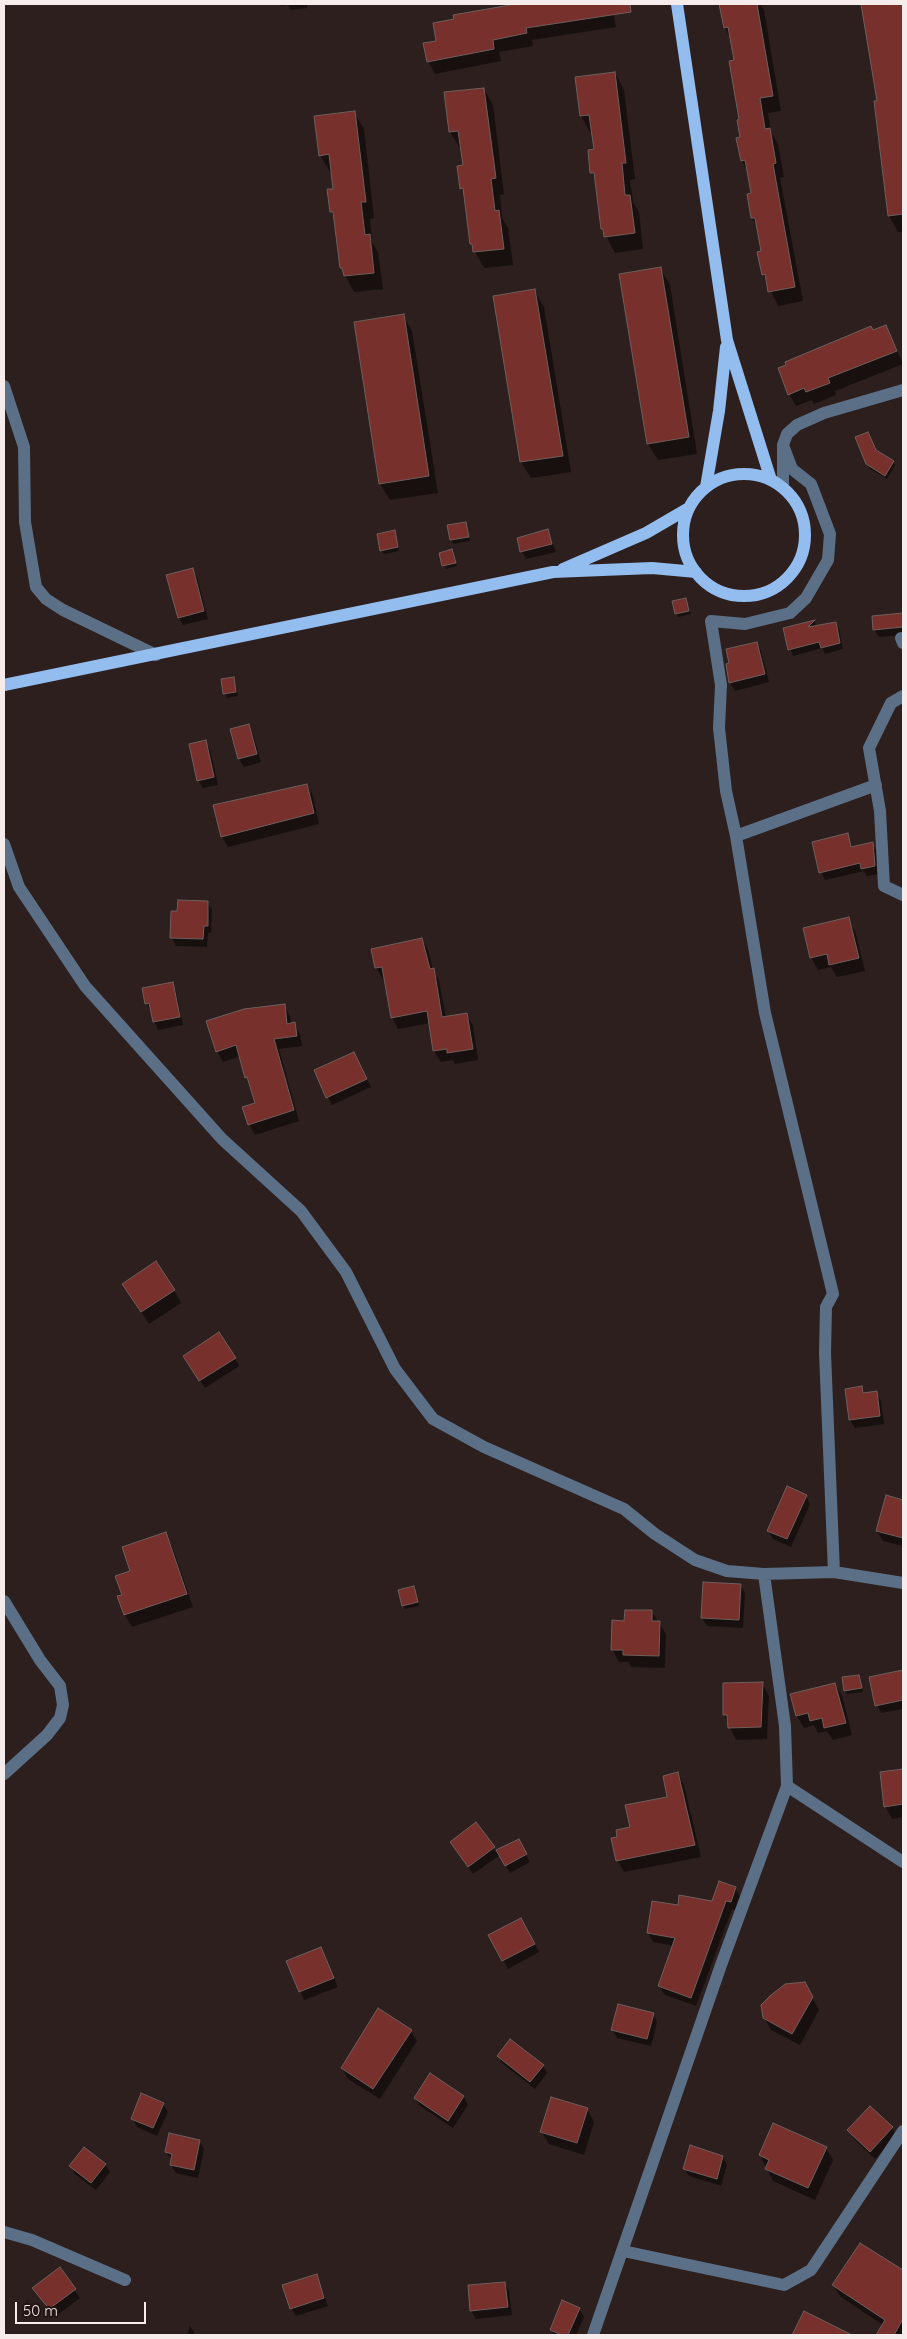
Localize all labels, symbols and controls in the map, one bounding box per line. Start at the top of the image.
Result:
scale bar [18,2292,149,2324]
text: 50 m [23,2301,58,2320]

